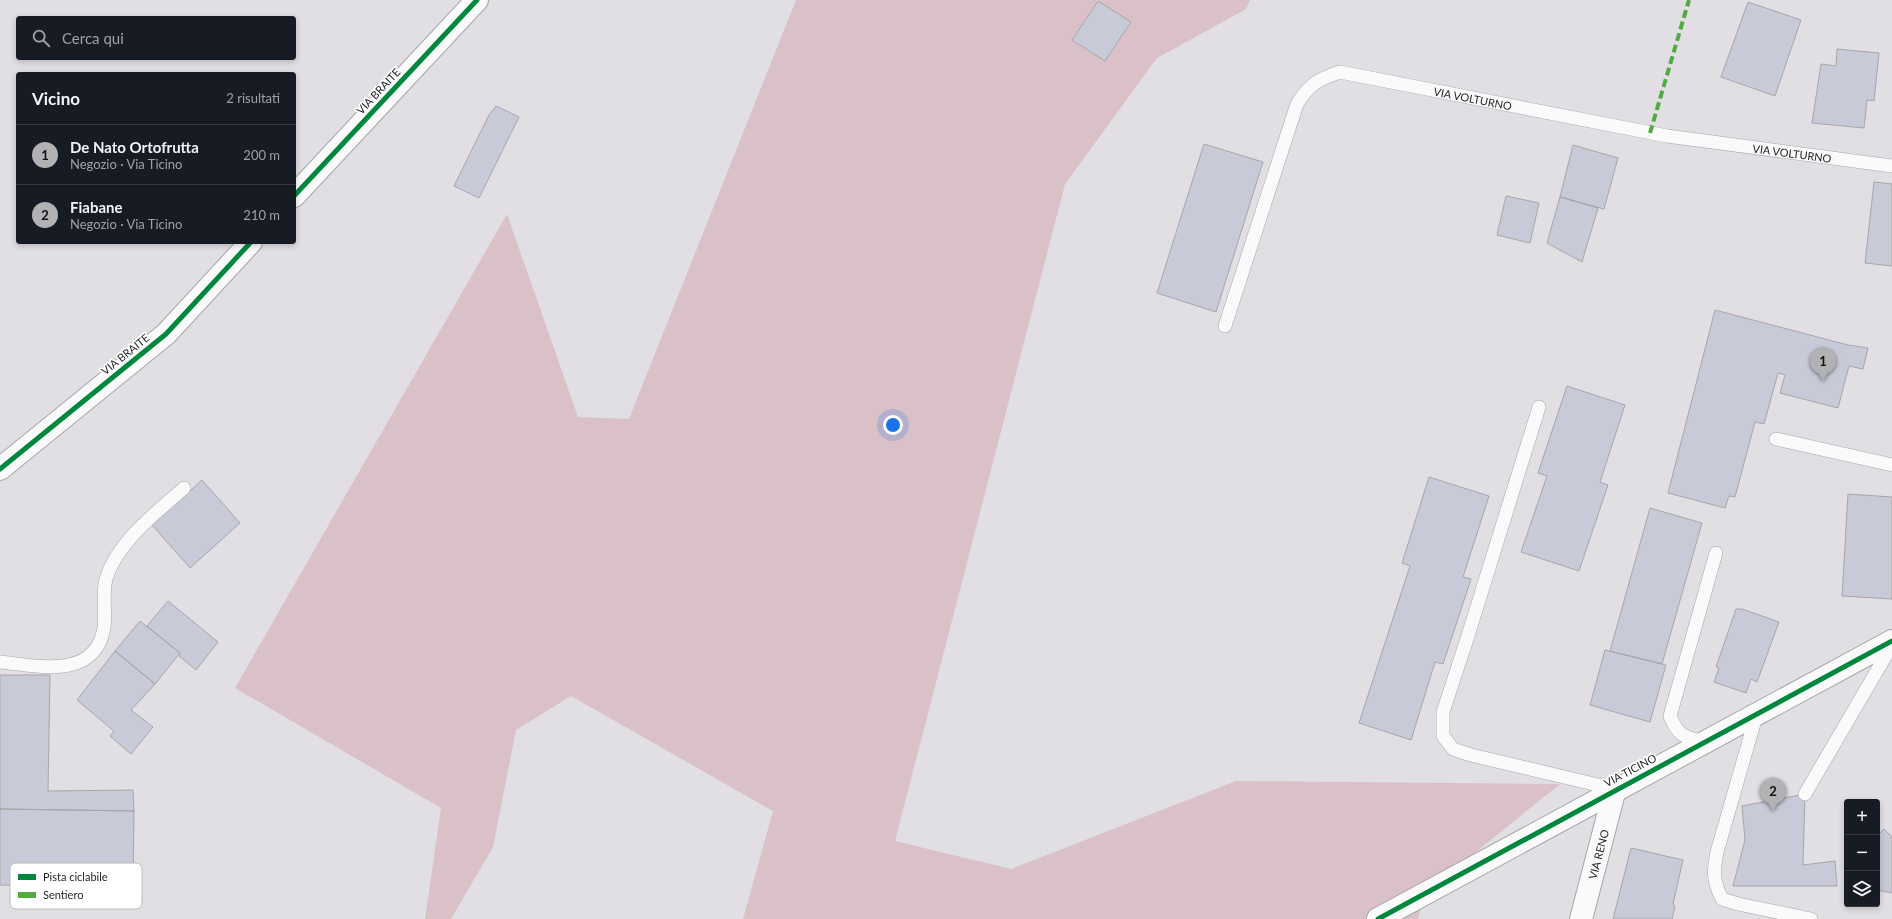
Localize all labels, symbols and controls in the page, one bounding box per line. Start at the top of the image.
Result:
search box [16,16,296,60]
icon: search [30,27,52,49]
text: Cerca qui [62,29,124,47]
street label: VIA BRAITE [354,65,402,117]
street label: VIA VOLTURNO [1433,84,1513,112]
text: Vicino [32,88,80,109]
text: 2 risultati [226,90,280,106]
text: De Nato Ortofrutta [70,138,199,156]
street label: VIA VOLTURNO [1752,141,1833,164]
text: 1 [41,147,49,163]
text: 200 m [243,147,280,163]
text: Negozio · Via Ticino [70,156,182,172]
text: Fiabane [70,198,123,216]
text: 2 [41,207,49,223]
text: 210 m [243,207,280,223]
text: Negozio · Via Ticino [70,216,182,232]
street label: VIA BRAITE [98,331,152,377]
pin: 1 [1810,348,1836,381]
your location [883,415,903,435]
street label: VIA TICINO [1602,751,1659,789]
pin: 2 [1760,778,1786,811]
map controls [1844,799,1880,907]
button: + [1844,799,1880,835]
street label: VIA RENO [1585,828,1611,880]
button: − [1844,835,1880,871]
legend [10,863,142,909]
text: Pista ciclabile [43,870,108,883]
button: layers [1844,871,1880,907]
text: Sentiero [43,888,83,901]

